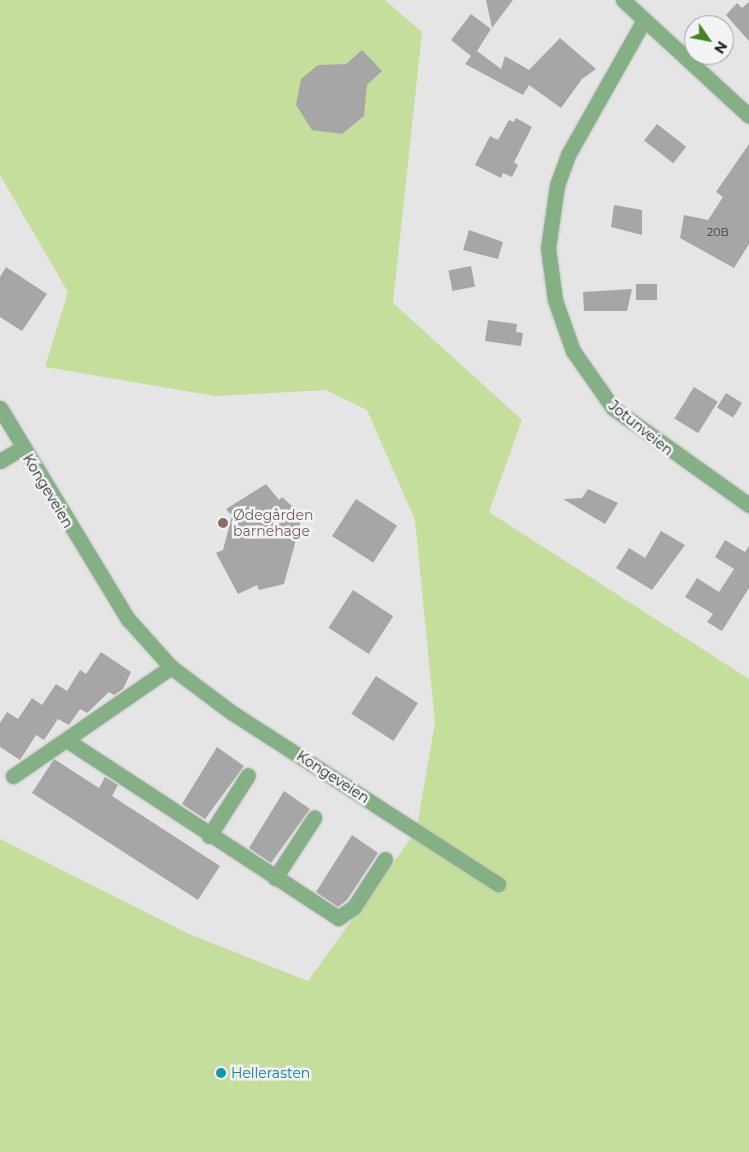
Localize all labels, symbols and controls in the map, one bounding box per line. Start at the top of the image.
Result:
north arrow [684,15,734,65]
text: N [710,38,731,57]
house number: 20B [707,225,729,239]
street label: Jotunveien [606,397,676,459]
street label: Kongeveien [19,451,77,531]
place label: Ødegården barnehage [233,507,313,540]
marker: Ødegården barnehage [217,517,229,529]
street label: Kongeveien [293,747,373,807]
place label: Hellerasten [231,1065,310,1081]
marker: Hellerasten [215,1067,227,1079]

